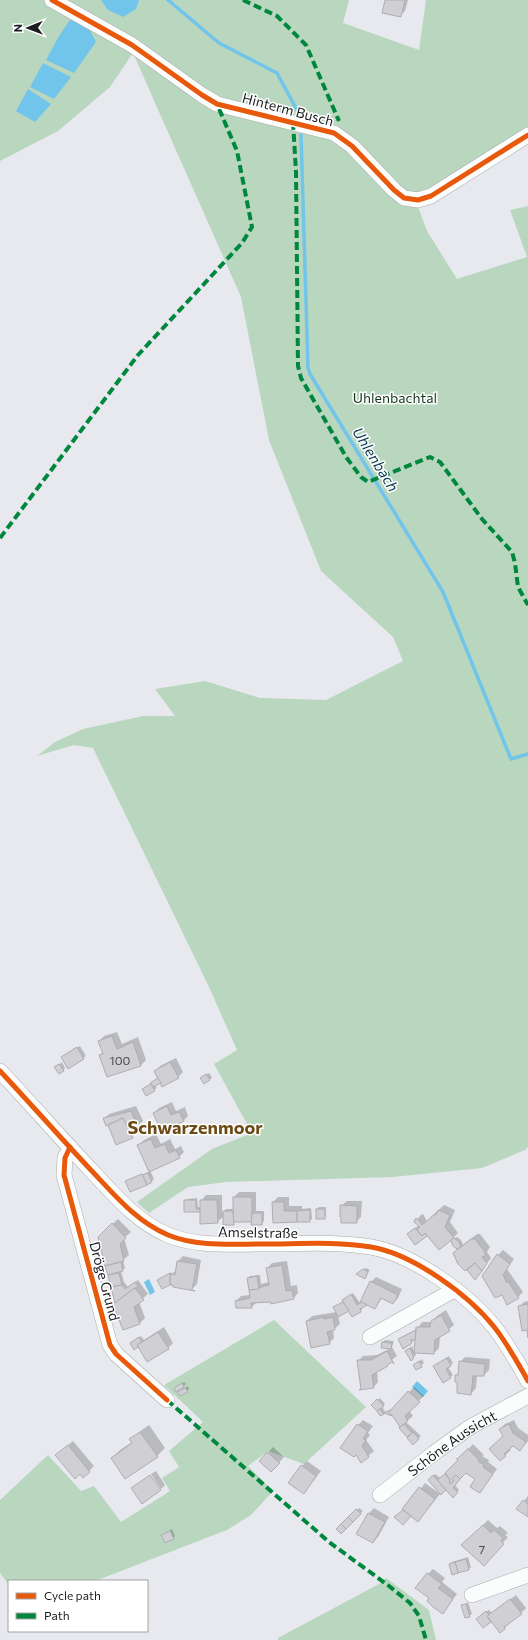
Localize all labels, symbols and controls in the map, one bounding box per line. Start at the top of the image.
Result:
north arrow [8,8,48,48]
text: N [11,24,24,32]
street label: Hinterm Busch [240,89,336,129]
park label: Uhlenbachtal [353,389,437,406]
water label: Uhlenbach [349,423,403,495]
house number: 100 [110,1053,131,1067]
district label: Schwarzenmoor [127,1116,263,1138]
street label: Amselstraße [218,1223,298,1241]
street label: Dröge Grund [86,1240,124,1322]
street label: Schöne Aussicht [404,1406,499,1479]
house number: 7 [479,1542,485,1556]
legend [8,1580,148,1632]
text: Cycle path [44,1588,101,1602]
text: Path [44,1608,70,1622]

